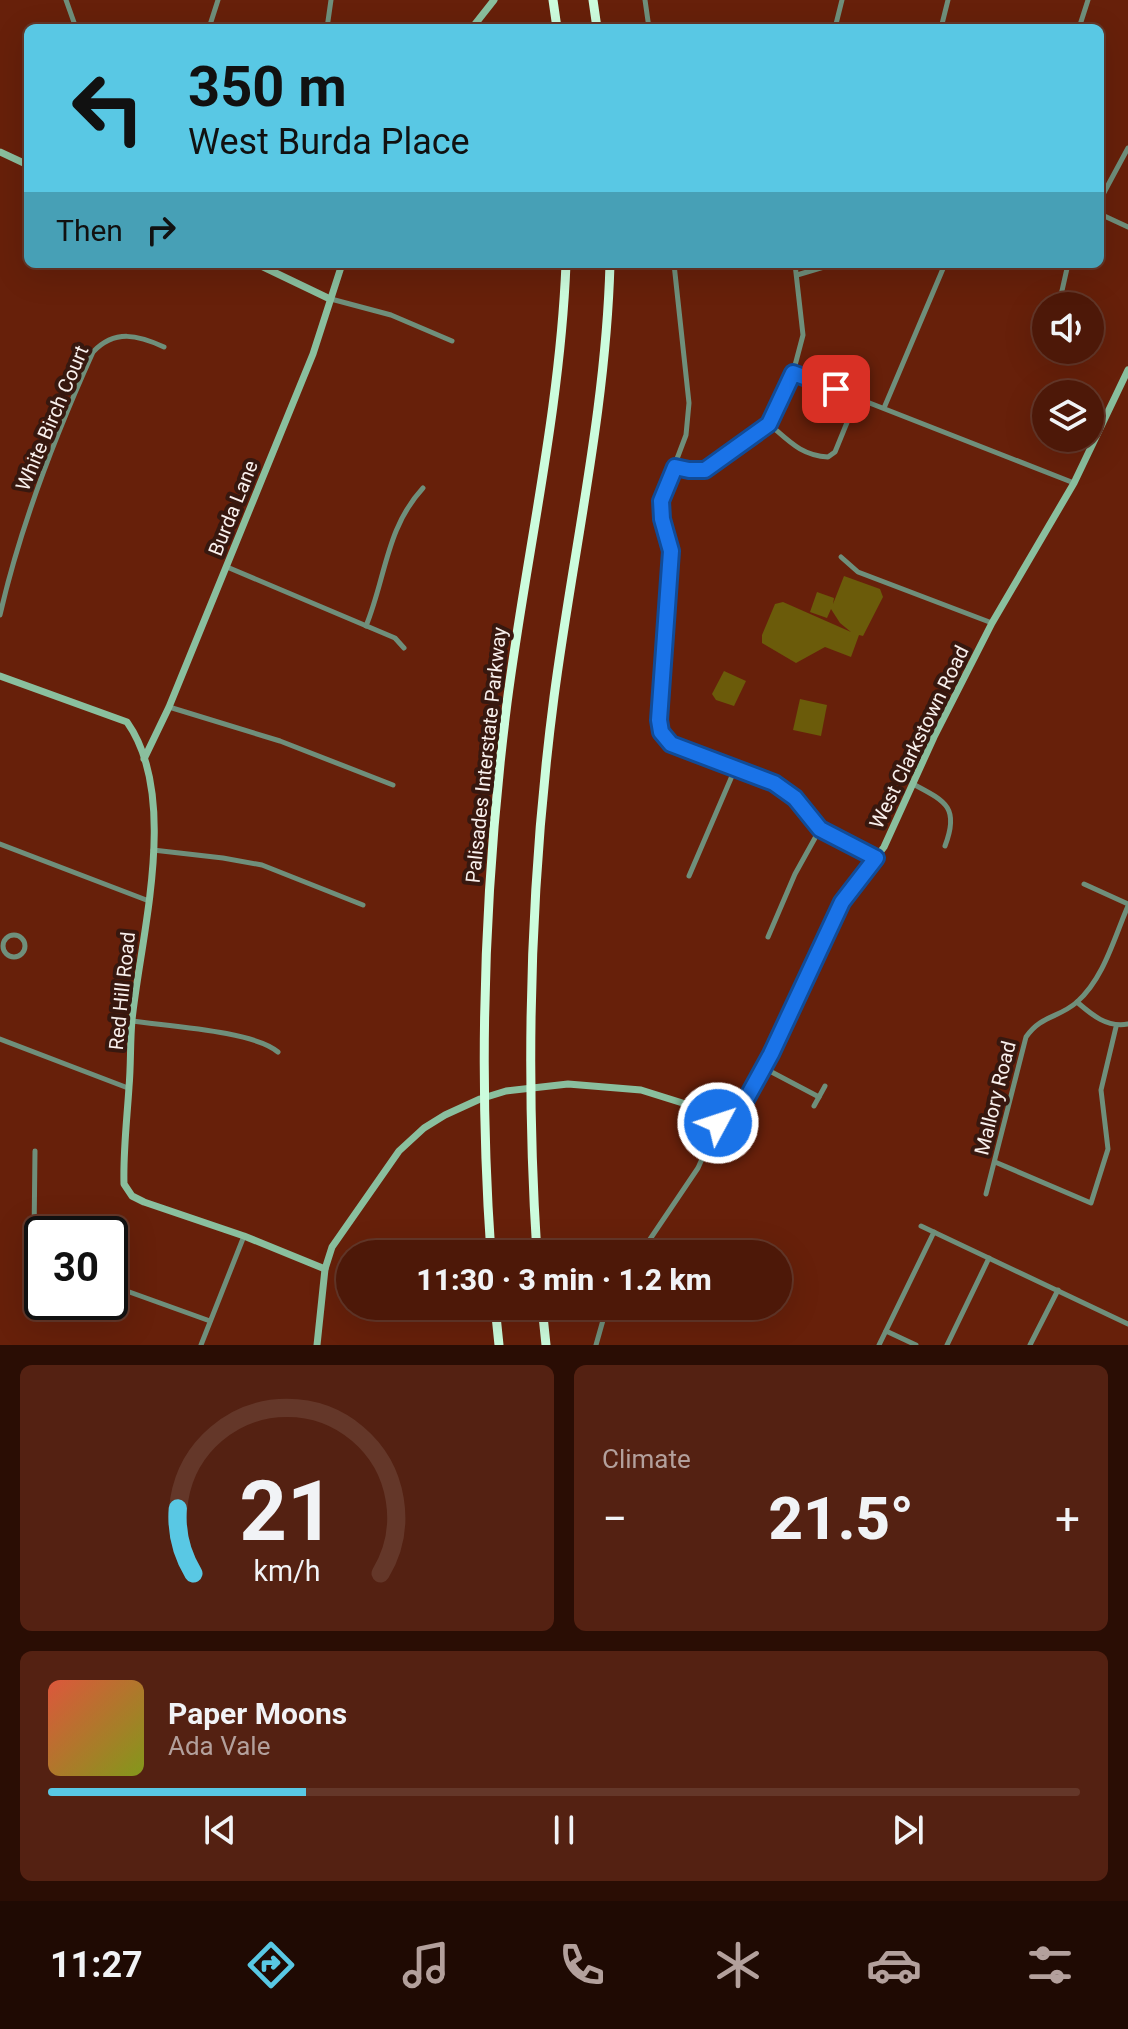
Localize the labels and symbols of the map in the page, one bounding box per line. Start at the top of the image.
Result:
street label: White Birch Court [11,342,93,494]
pin [802,355,870,423]
street label: Burda Lane [203,457,263,559]
street label: Palisades Interstate Parkway [461,625,511,884]
street label: West Clarkstown Road [864,642,974,832]
street label: Red Hill Road [104,931,140,1051]
street label: Mallory Road [969,1038,1021,1158]
position arrow [676,1081,760,1165]
speed limit sign: 30 [24,1216,128,1320]

